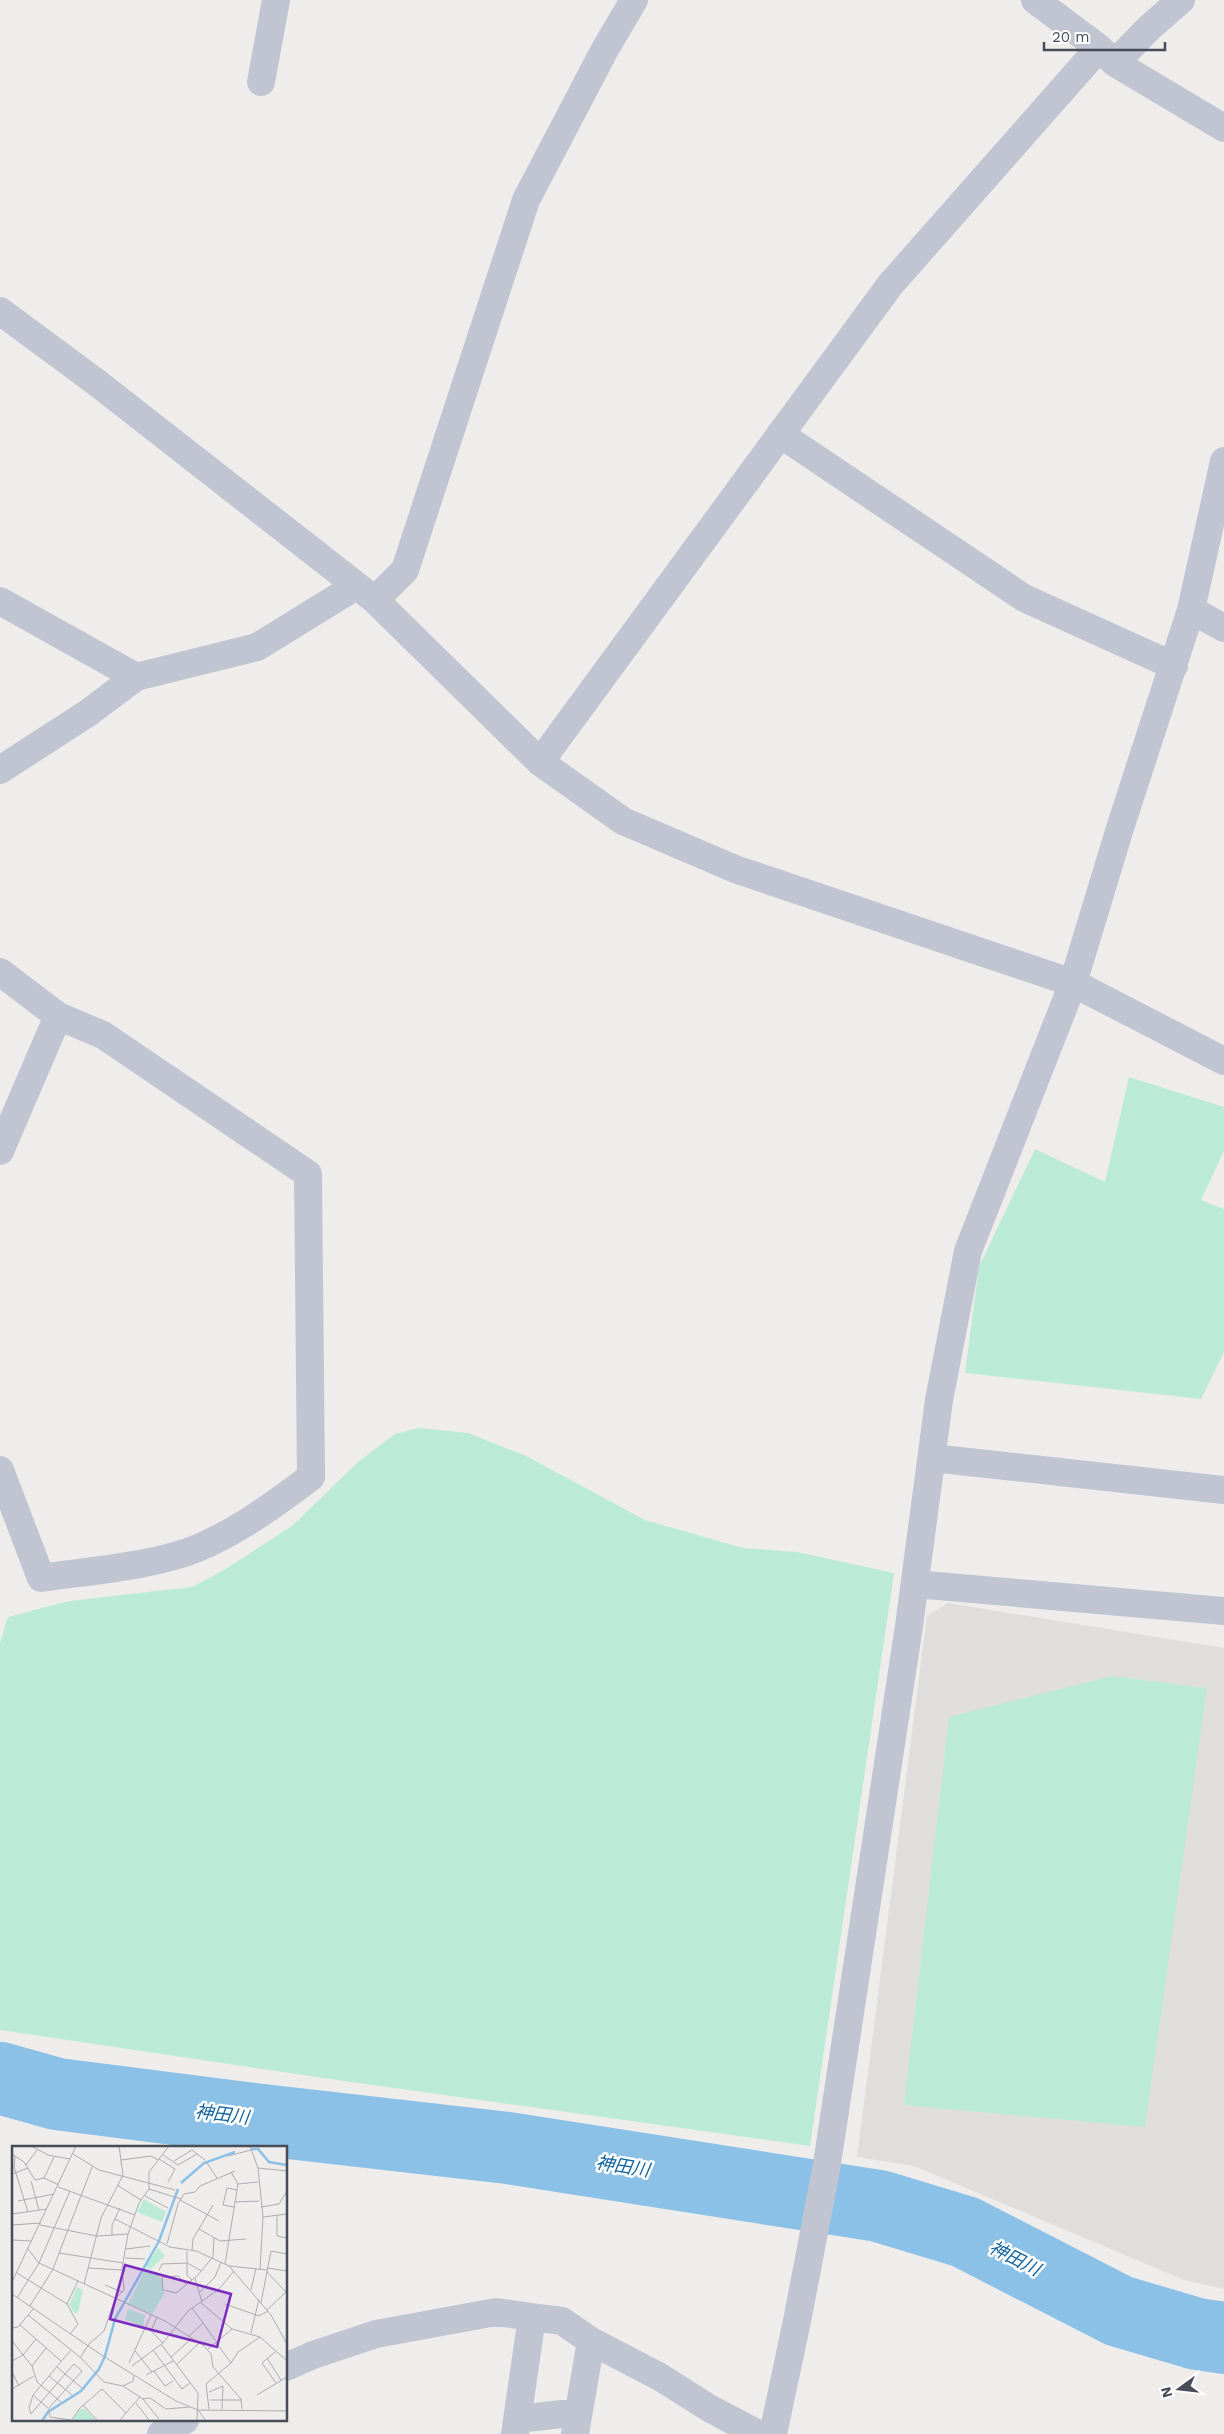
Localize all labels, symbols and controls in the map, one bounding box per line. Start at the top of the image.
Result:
scale bar [1044,20,1165,52]
text: 20 m [1052,28,1090,46]
water label: 神田川 [194,2100,252,2128]
inset map [12,2146,288,2422]
water label: 神田川 [595,2151,653,2181]
water label: 神田川 [986,2236,1046,2281]
north arrow [1154,2364,1204,2414]
text: N [1157,2385,1176,2399]

